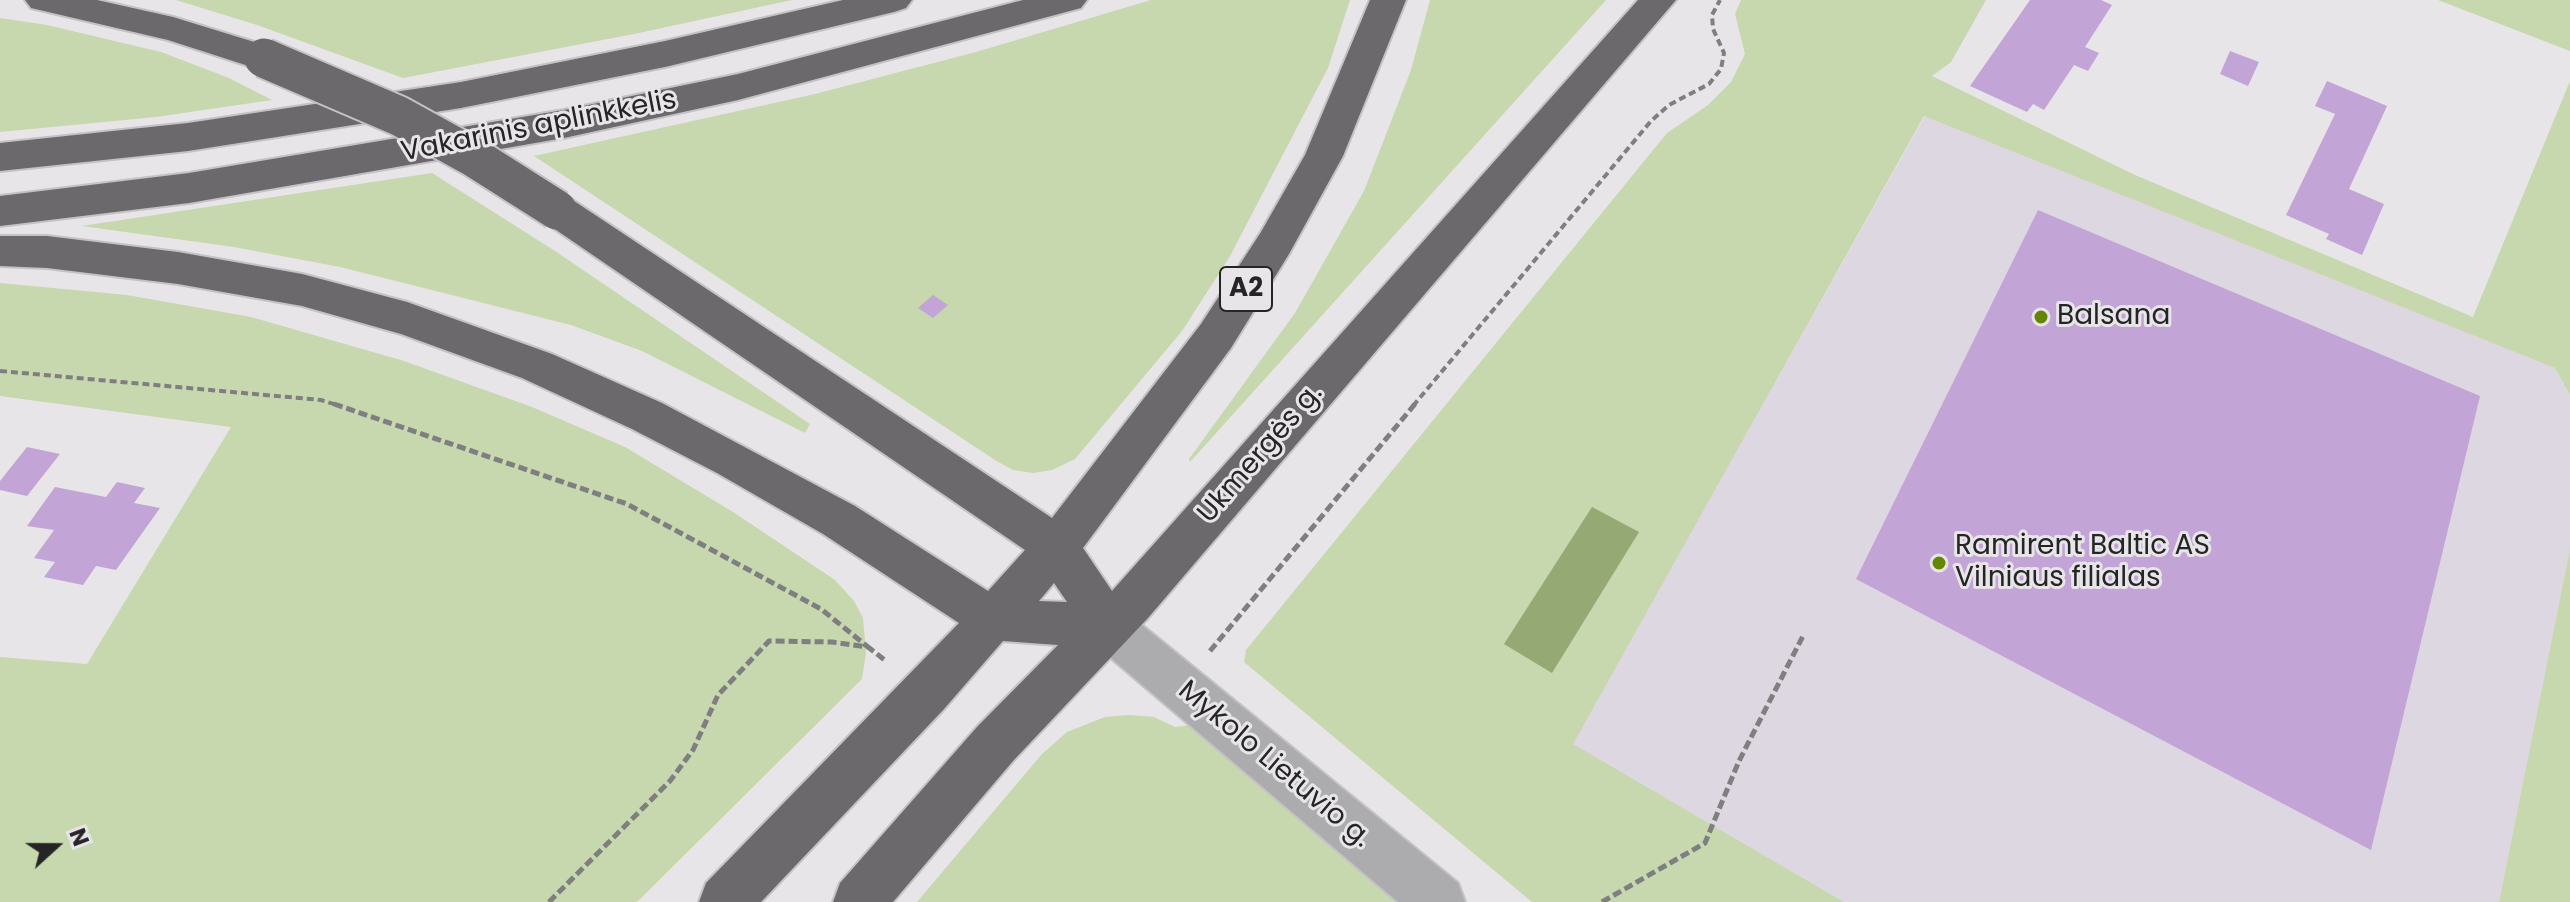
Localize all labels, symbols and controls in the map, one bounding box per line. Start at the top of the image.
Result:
street label: Vakarinis aplinkkelis [399,84,679,170]
road number: A2 [1220,267,1272,311]
place label: Balsana [2057,300,2170,334]
marker: Balsana [2032,308,2050,326]
street label: Ukmergės g. [1192,378,1330,530]
place label: Ramirent Baltic AS Vilniaus filialas [1955,530,2210,596]
marker: Ramirent Baltic AS Vilniaus filialas [1930,554,1948,572]
street label: Mykolo Lietuvio g. [1171,674,1377,856]
north arrow [16,806,96,886]
text: N [61,824,96,850]

